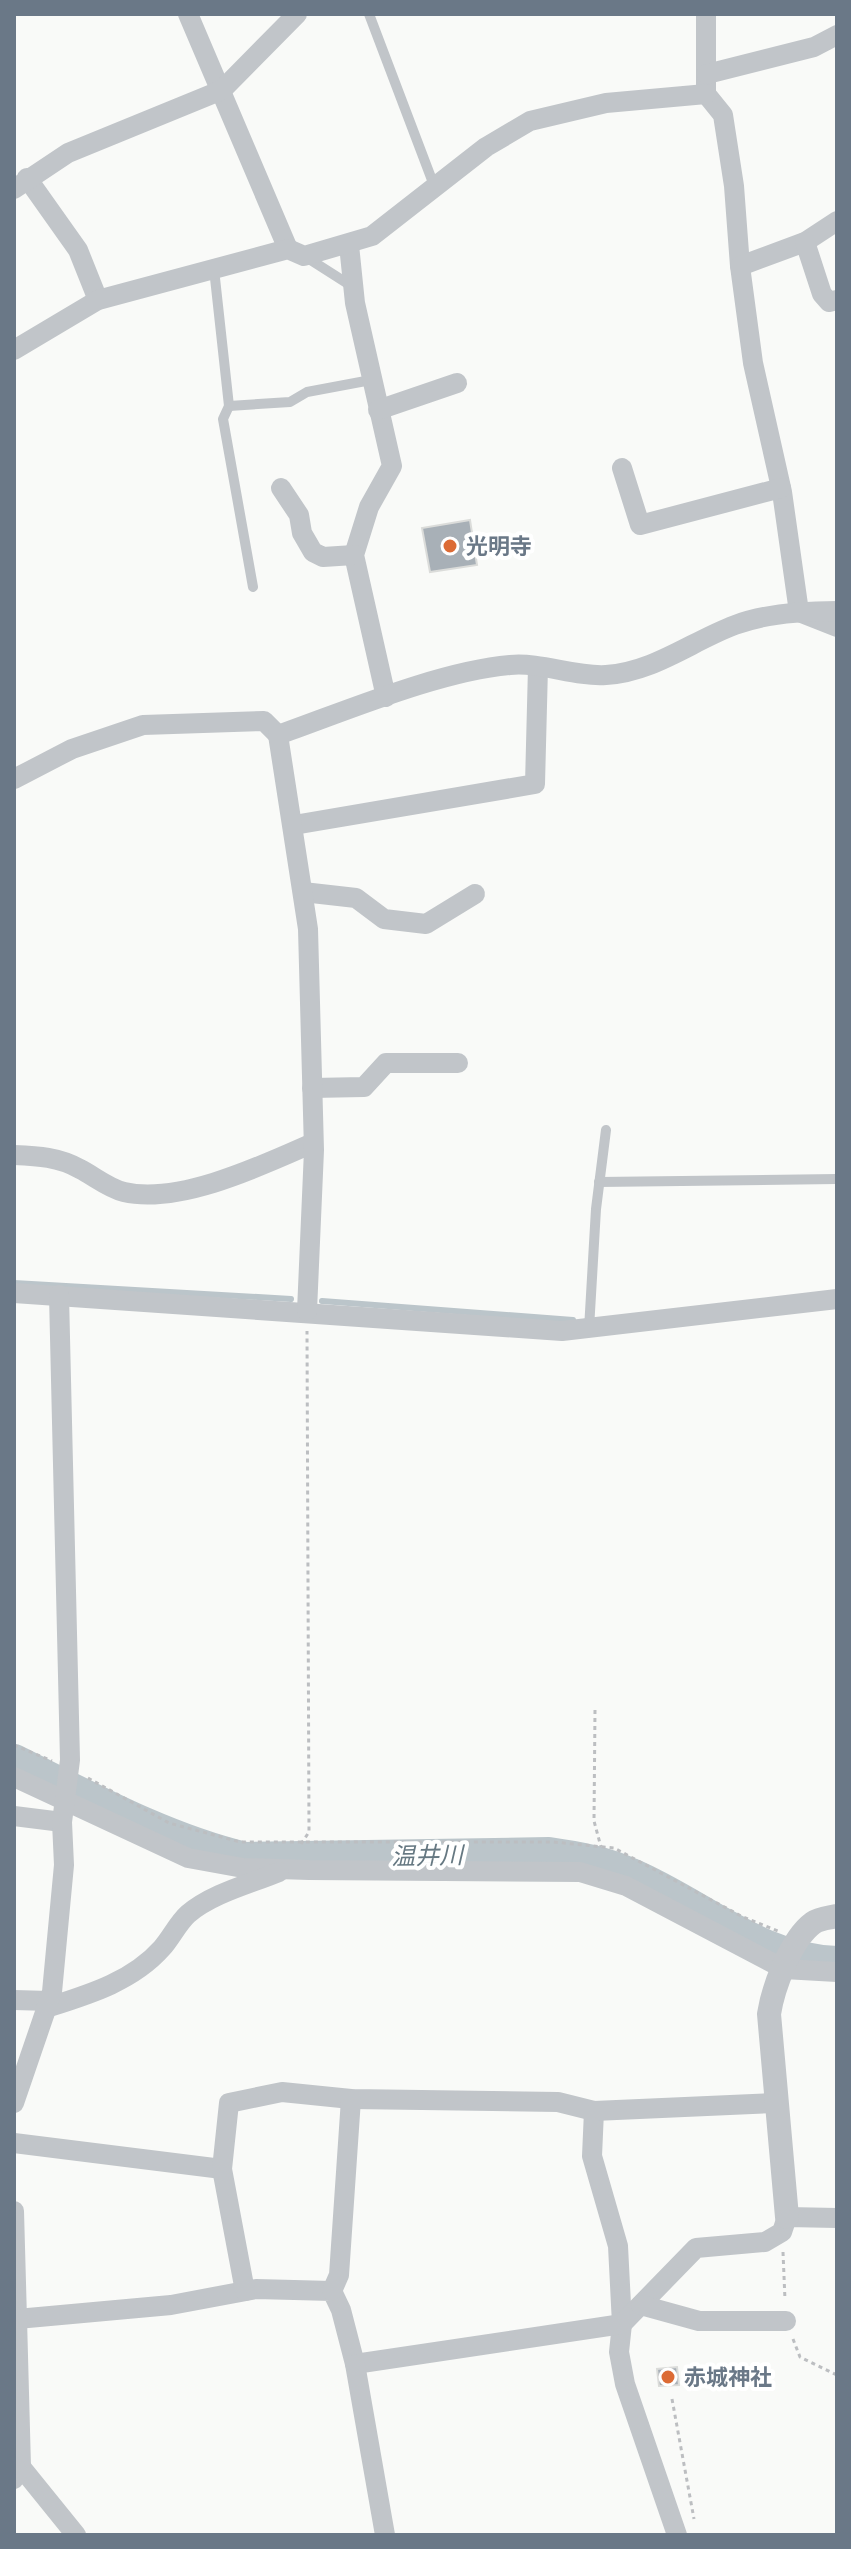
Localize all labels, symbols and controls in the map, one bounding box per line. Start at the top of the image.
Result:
place label: 光明寺 [466,532,532,562]
marker: 光明寺 [441,537,459,555]
water label: 温井川 [391,1839,466,1873]
place label: 赤城神社 [684,2363,772,2393]
marker: 赤城神社 [659,2368,677,2386]

